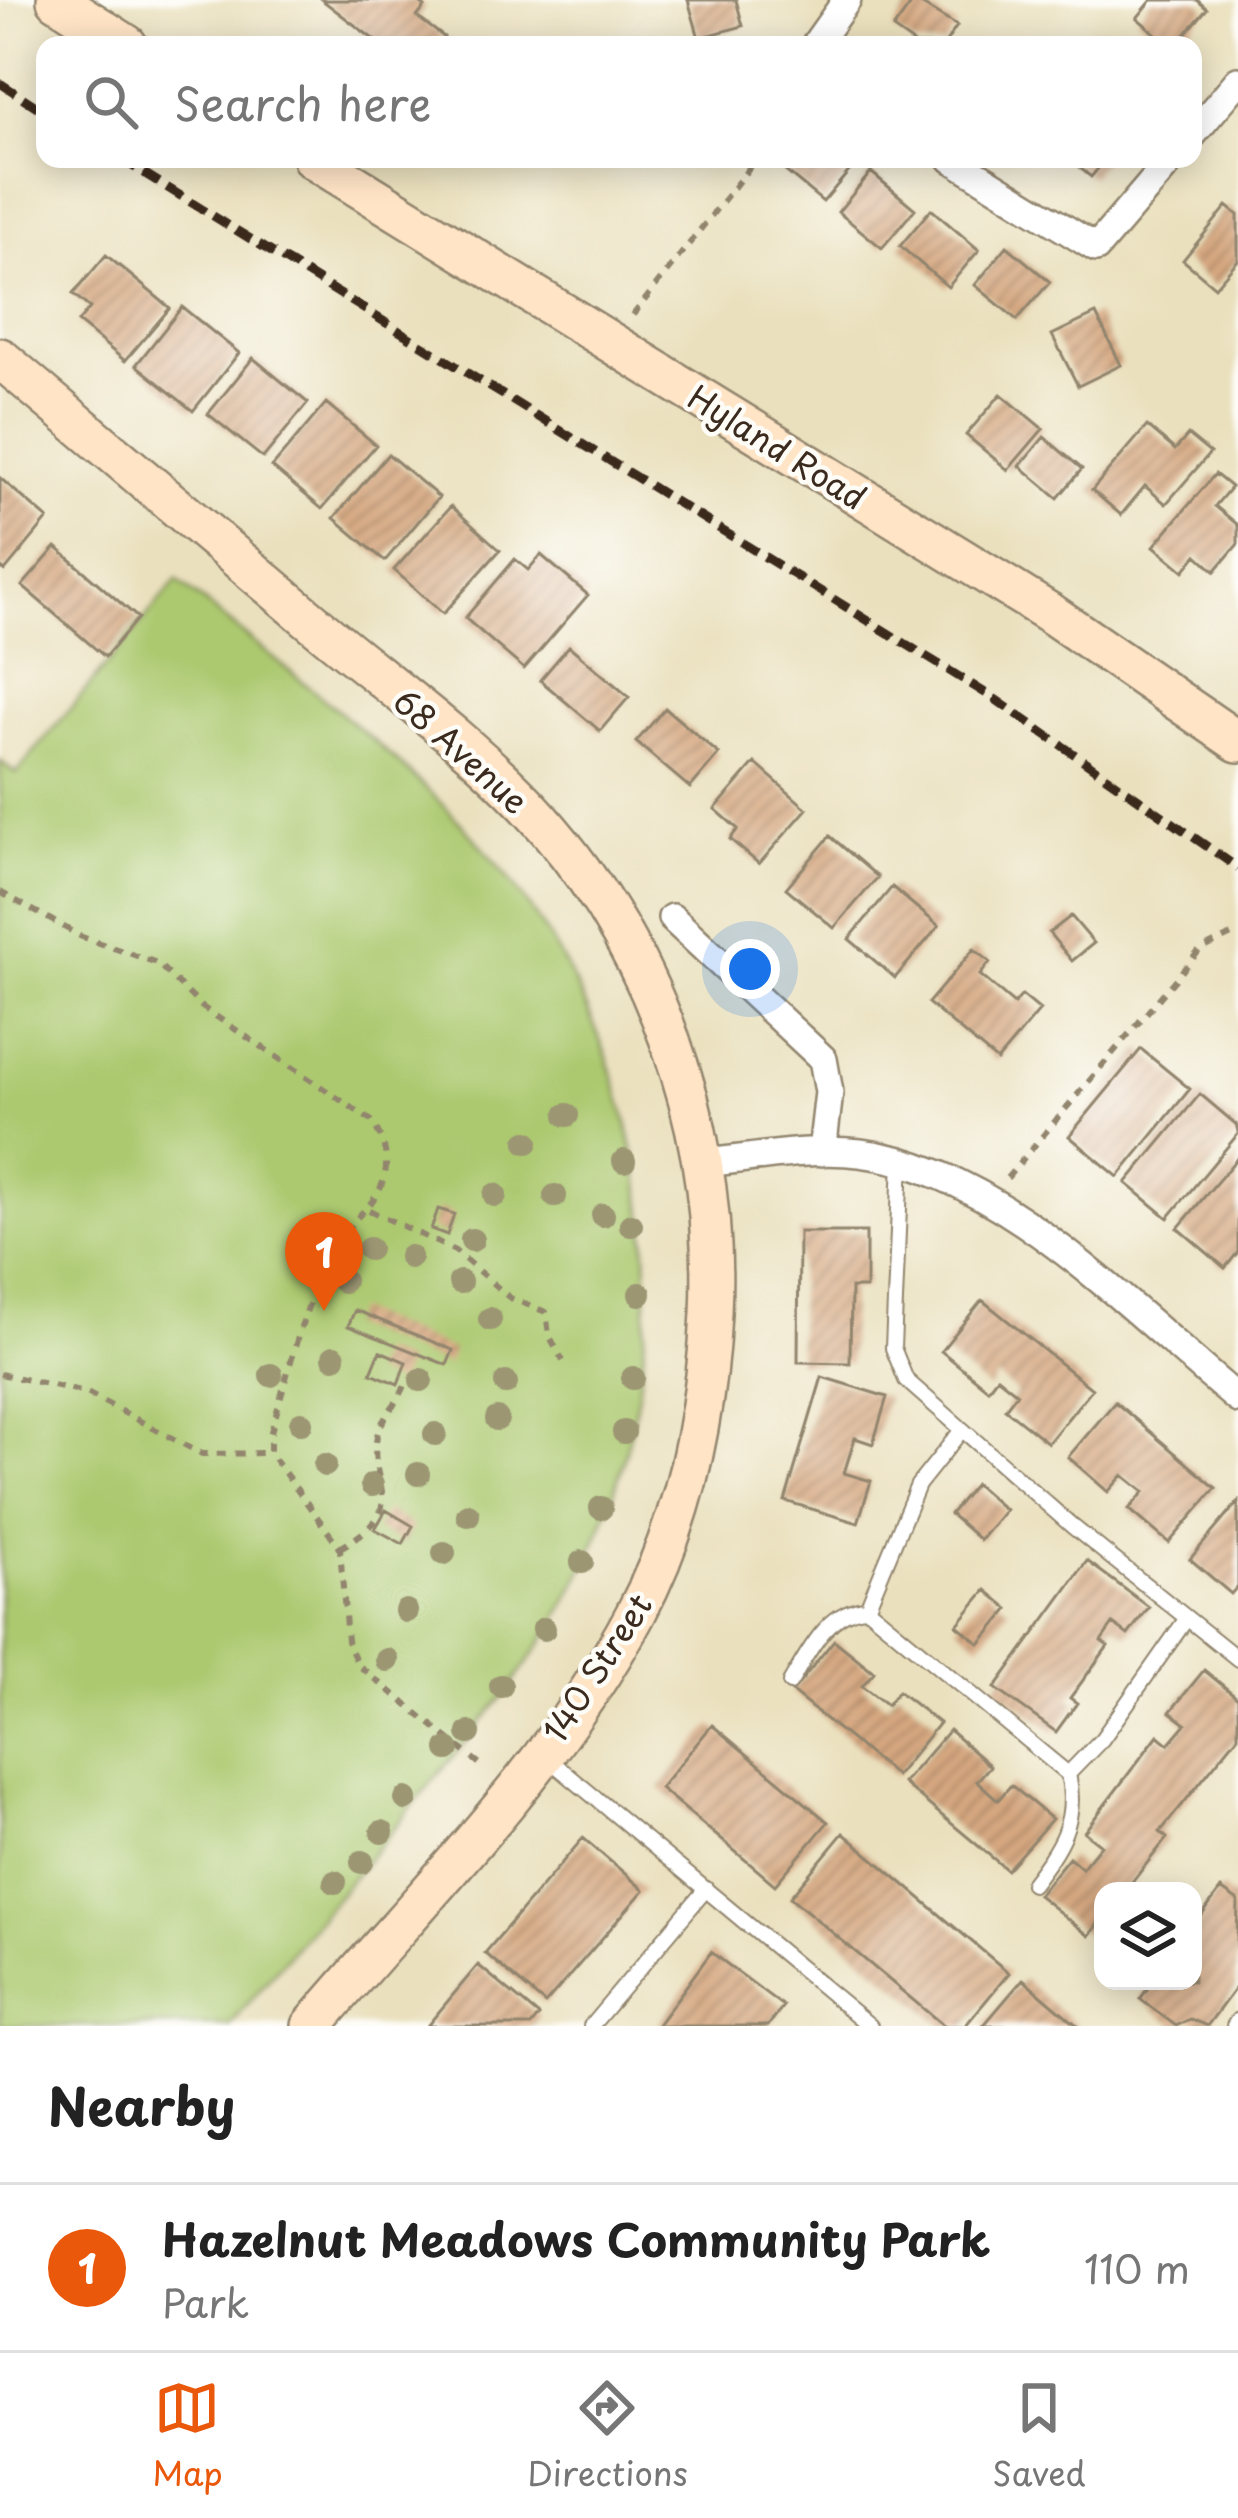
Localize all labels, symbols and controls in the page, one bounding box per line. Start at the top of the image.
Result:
search box [36,36,1202,168]
text: Search here [174,68,431,136]
icon: search [78,69,144,135]
street label: Hyland Road [679,371,877,521]
street label: 68 Avenue [383,676,541,824]
your location [720,939,780,999]
pin: 1 [285,1212,363,1311]
street label: 140 Street [529,1583,663,1751]
map controls [1094,1882,1202,1990]
button: layers [1094,1882,1202,1990]
text: Nearby [48,2066,235,2143]
text: Hazelnut Meadows Community Park [162,2204,990,2272]
text: 1 [78,2238,96,2297]
text: 110 m [1084,2238,1190,2297]
text: Park [162,2272,249,2331]
tab: Map [152,2375,223,2497]
tab: Directions [527,2375,688,2497]
tab: Saved [992,2375,1086,2497]

